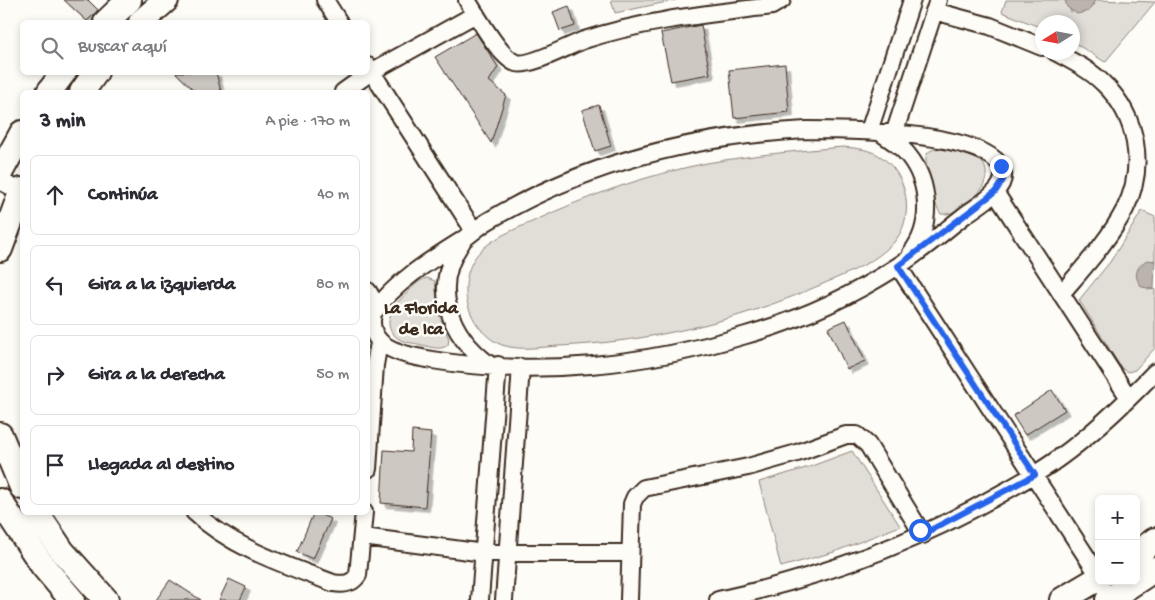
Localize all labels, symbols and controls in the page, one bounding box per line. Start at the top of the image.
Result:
north arrow [1035,15,1080,60]
search box [20,20,370,75]
icon: search [38,34,66,62]
text: Buscar aquí [78,36,167,59]
text: 3 min [40,110,85,135]
text: A pie · 170 m [266,113,350,132]
route end [990,155,1013,178]
icon: ahead [41,181,69,209]
text: Continúa [88,184,158,207]
text: 40 m [317,186,349,205]
icon: left [41,271,69,299]
text: Gira a la izquierda [88,274,235,297]
text: 80 m [316,276,349,295]
district label: La Florida de Ica [384,299,459,341]
icon: right [41,361,69,389]
text: Gira a la derecha [88,364,225,387]
text: 50 m [316,366,349,385]
icon: arrive [41,451,69,479]
text: Llegada al destino [88,454,234,477]
map controls [1095,495,1140,585]
button: + [1095,495,1140,540]
route start [909,519,932,542]
button: − [1095,540,1140,585]

